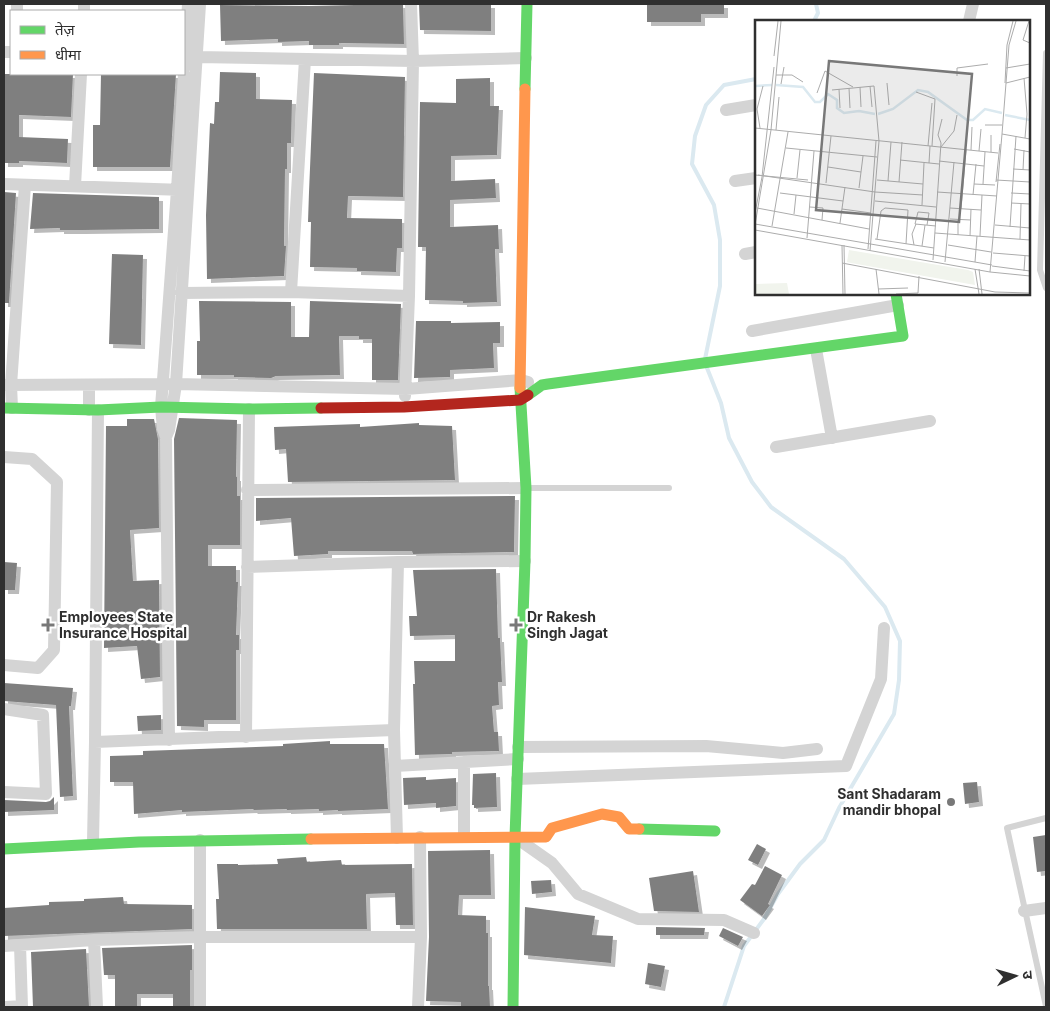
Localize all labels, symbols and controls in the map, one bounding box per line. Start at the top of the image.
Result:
legend [10,10,185,75]
text: तेज़ [55,20,76,39]
inset map [755,20,1030,295]
text: धीमा [55,45,82,64]
place label: Employees State Insurance Hospital [59,608,187,641]
place label: Dr Rakesh Singh Jagat [527,608,608,641]
marker: Employees State Insurance Hospital [41,618,55,632]
marker: Dr Rakesh Singh Jagat [509,618,523,632]
place label: Sant Shadaram mandir bhopal [837,785,941,818]
marker: Sant Shadaram mandir bhopal [945,796,957,808]
north arrow [990,951,1040,1001]
text: उ [1020,970,1037,980]

